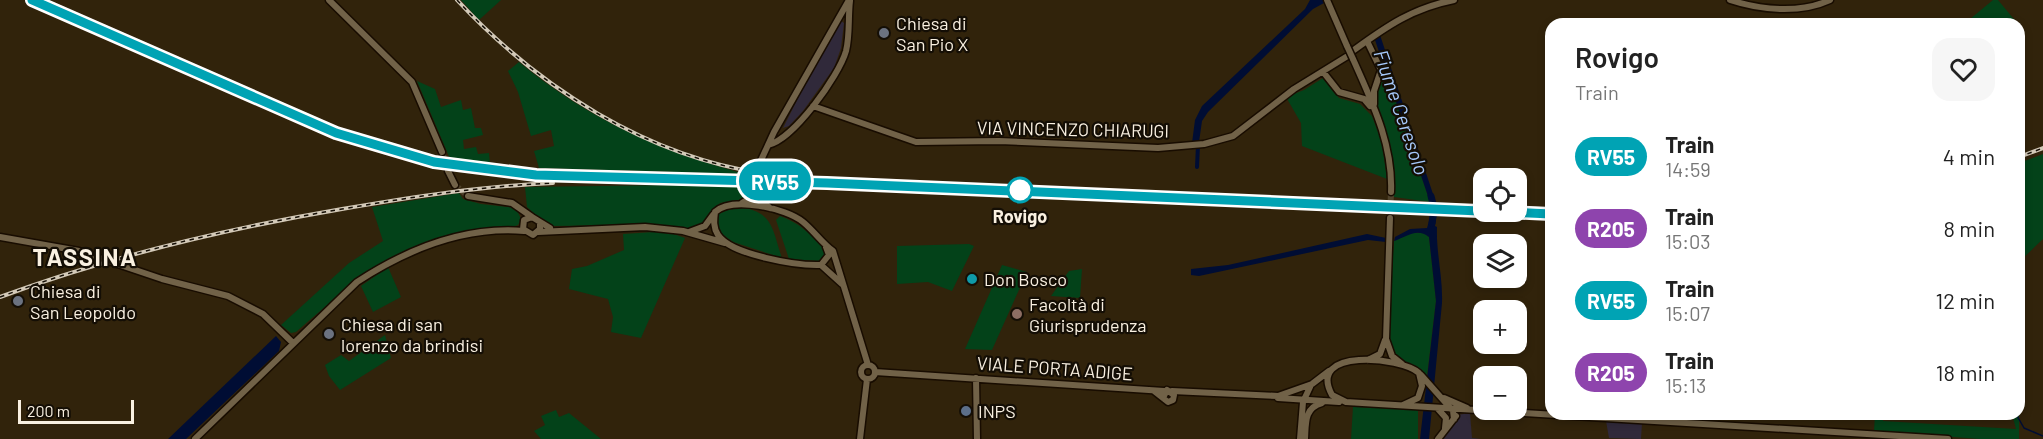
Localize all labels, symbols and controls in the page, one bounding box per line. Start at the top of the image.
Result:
place label: Chiesa di San Pio X [896,12,968,55]
marker: Chiesa di San Pio X [877,26,891,40]
button: heart [1932,38,1995,101]
text: Rovigo [1575,40,1659,74]
water label: Fiume Ceresolo [1369,46,1435,178]
text: Train [1575,80,1619,104]
street label: VIA VINCENZO CHIARUGI [977,116,1169,142]
text: Train [1665,131,1714,157]
text: 4 min [1943,143,1995,169]
text: RV55 [1587,144,1635,169]
text: 14:59 [1665,157,1711,181]
line badge: RV55 [733,162,817,201]
map controls [1473,168,1527,420]
button: locate [1473,168,1527,222]
text: RV55 [751,169,799,194]
marker: Rovigo [1007,177,1033,203]
text: Train [1665,203,1714,229]
place label: Rovigo [993,205,1047,227]
text: 8 min [1943,215,1995,241]
text: R205 [1587,216,1635,241]
text: 15:03 [1665,229,1711,253]
button: layers [1473,234,1527,288]
district label: TASSINA [33,242,138,271]
place label: Don Bosco [984,268,1067,290]
marker: Don Bosco [965,272,979,286]
text: Train [1665,275,1714,301]
place label: Chiesa di San Leopoldo [30,280,136,323]
text: 12 min [1935,287,1995,313]
text: RV55 [1587,288,1635,313]
place label: Facoltà di Giurisprudenza [1029,293,1147,336]
marker: Chiesa di San Leopoldo [11,294,25,308]
button: + [1473,300,1527,354]
text: 15:07 [1665,301,1710,325]
marker: Facoltà di Giurisprudenza [1010,307,1024,321]
place label: Chiesa di san lorenzo da brindisi [341,313,483,356]
marker: Chiesa di san lorenzo da brindisi [322,327,336,341]
text: Train [1665,347,1714,373]
street label: VIALE PORTA ADIGE [976,352,1134,384]
text: 18 min [1936,359,1995,385]
text: R205 [1587,360,1635,385]
button: − [1473,366,1527,420]
text: 15:13 [1665,373,1706,397]
scale bar [18,397,134,424]
place label: INPS [978,400,1016,422]
text: 200 m [27,401,70,420]
marker: INPS [959,404,973,418]

